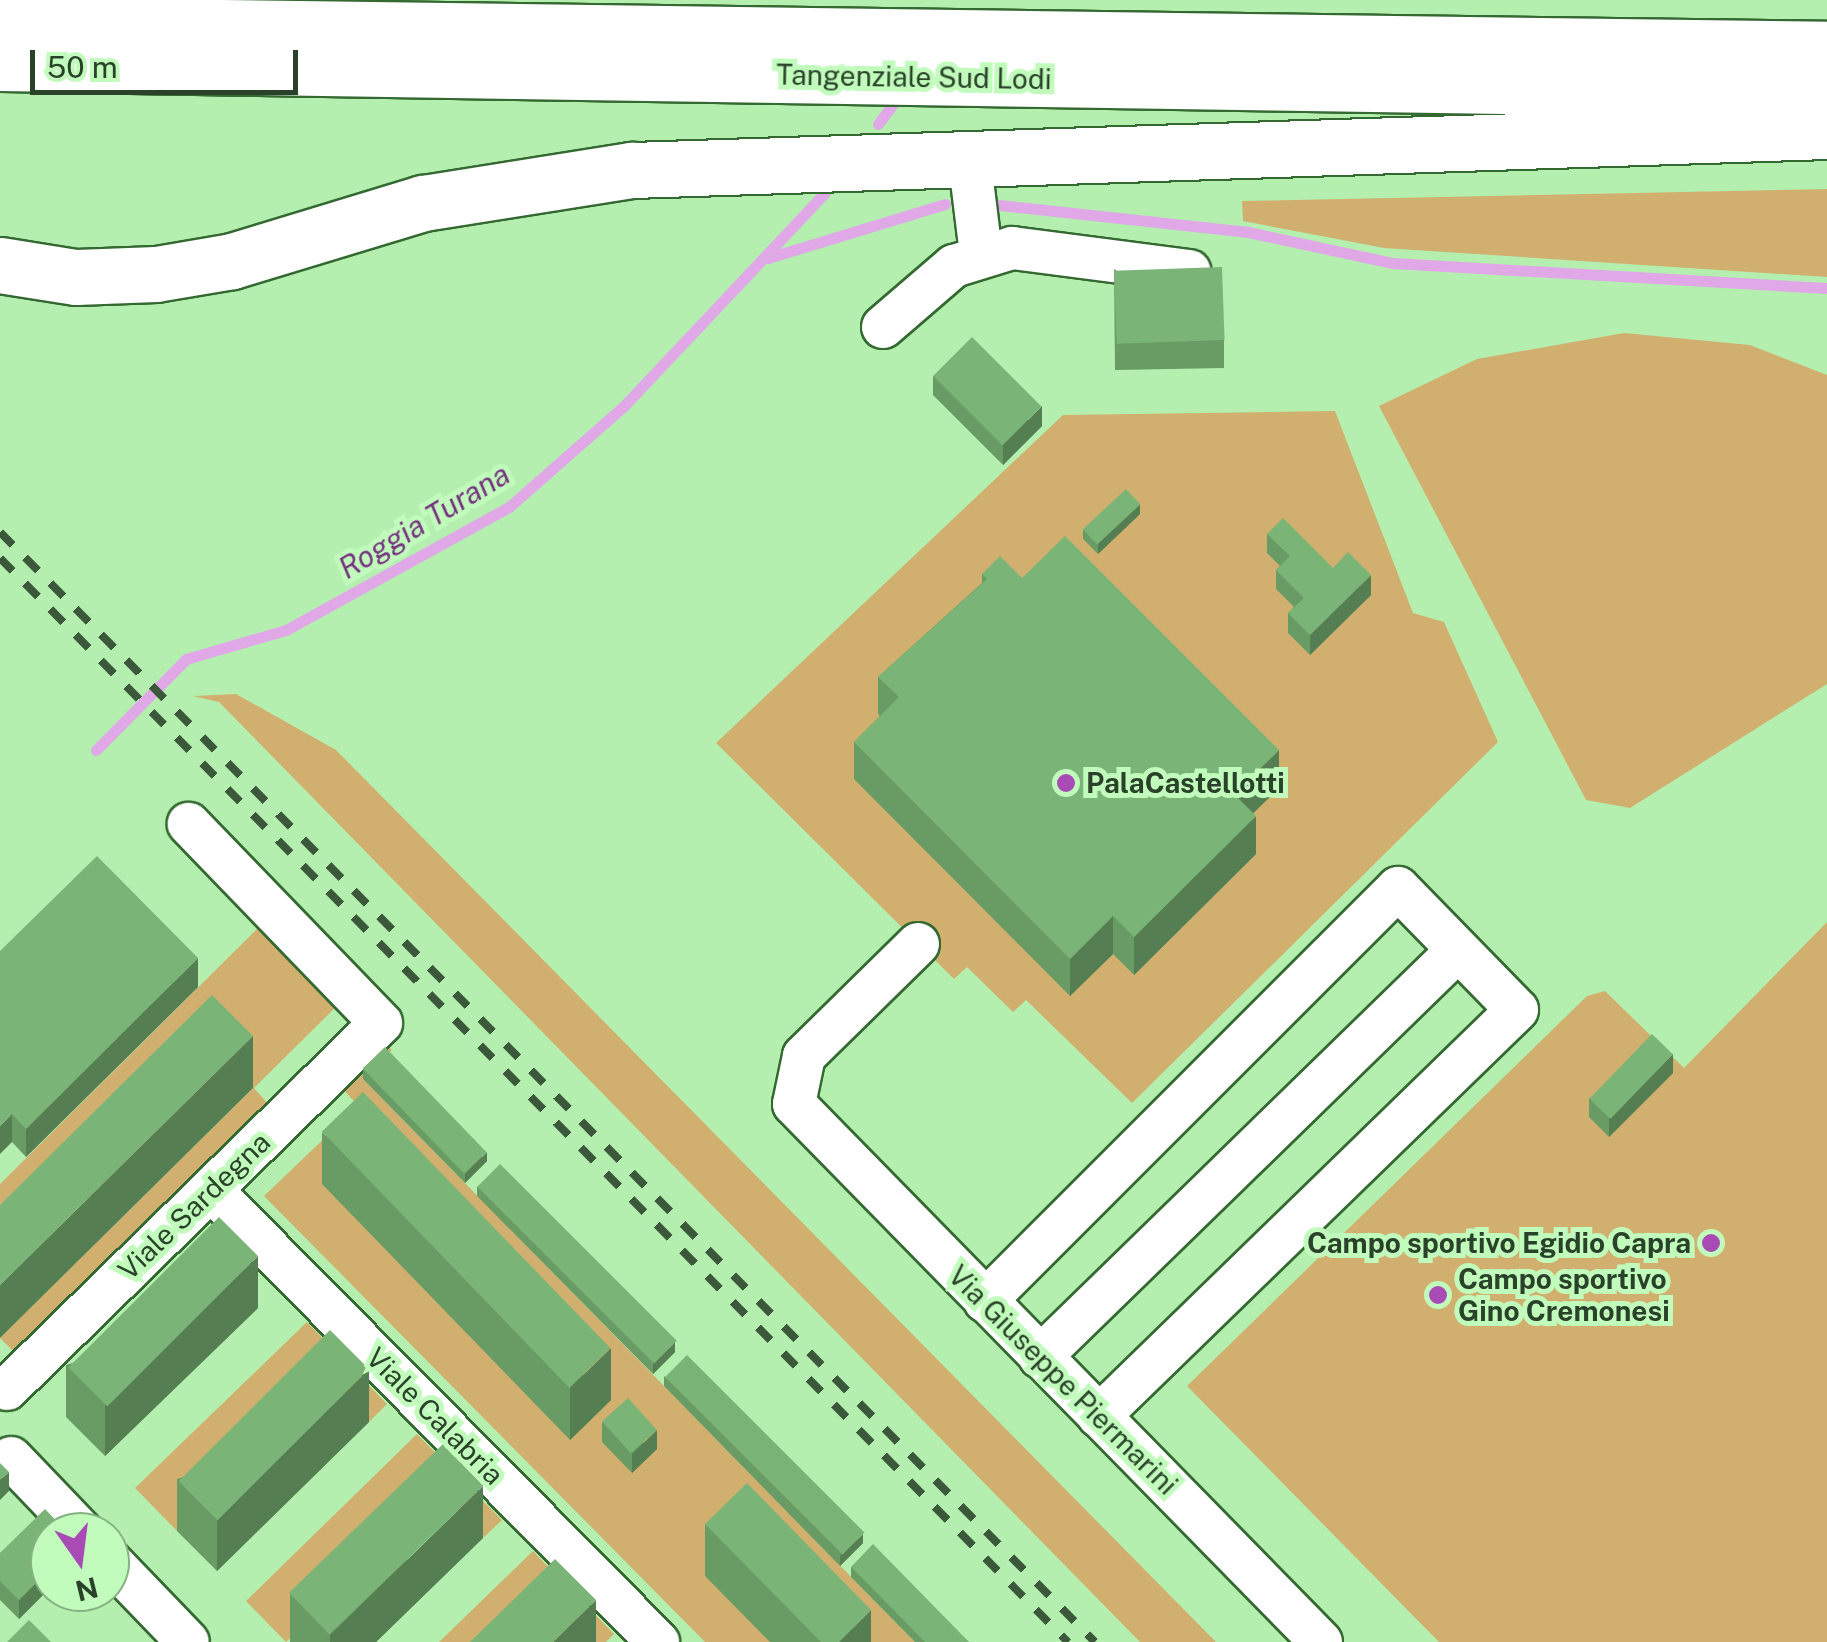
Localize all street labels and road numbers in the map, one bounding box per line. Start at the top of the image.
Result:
street label: Tangenziale Sud Lodi [776,58,1052,96]
street label: Viale Sardegna [111,1125,277,1287]
street label: Via Giuseppe Piermarini [941,1258,1185,1502]
street label: Viale Calabria [359,1340,511,1492]

